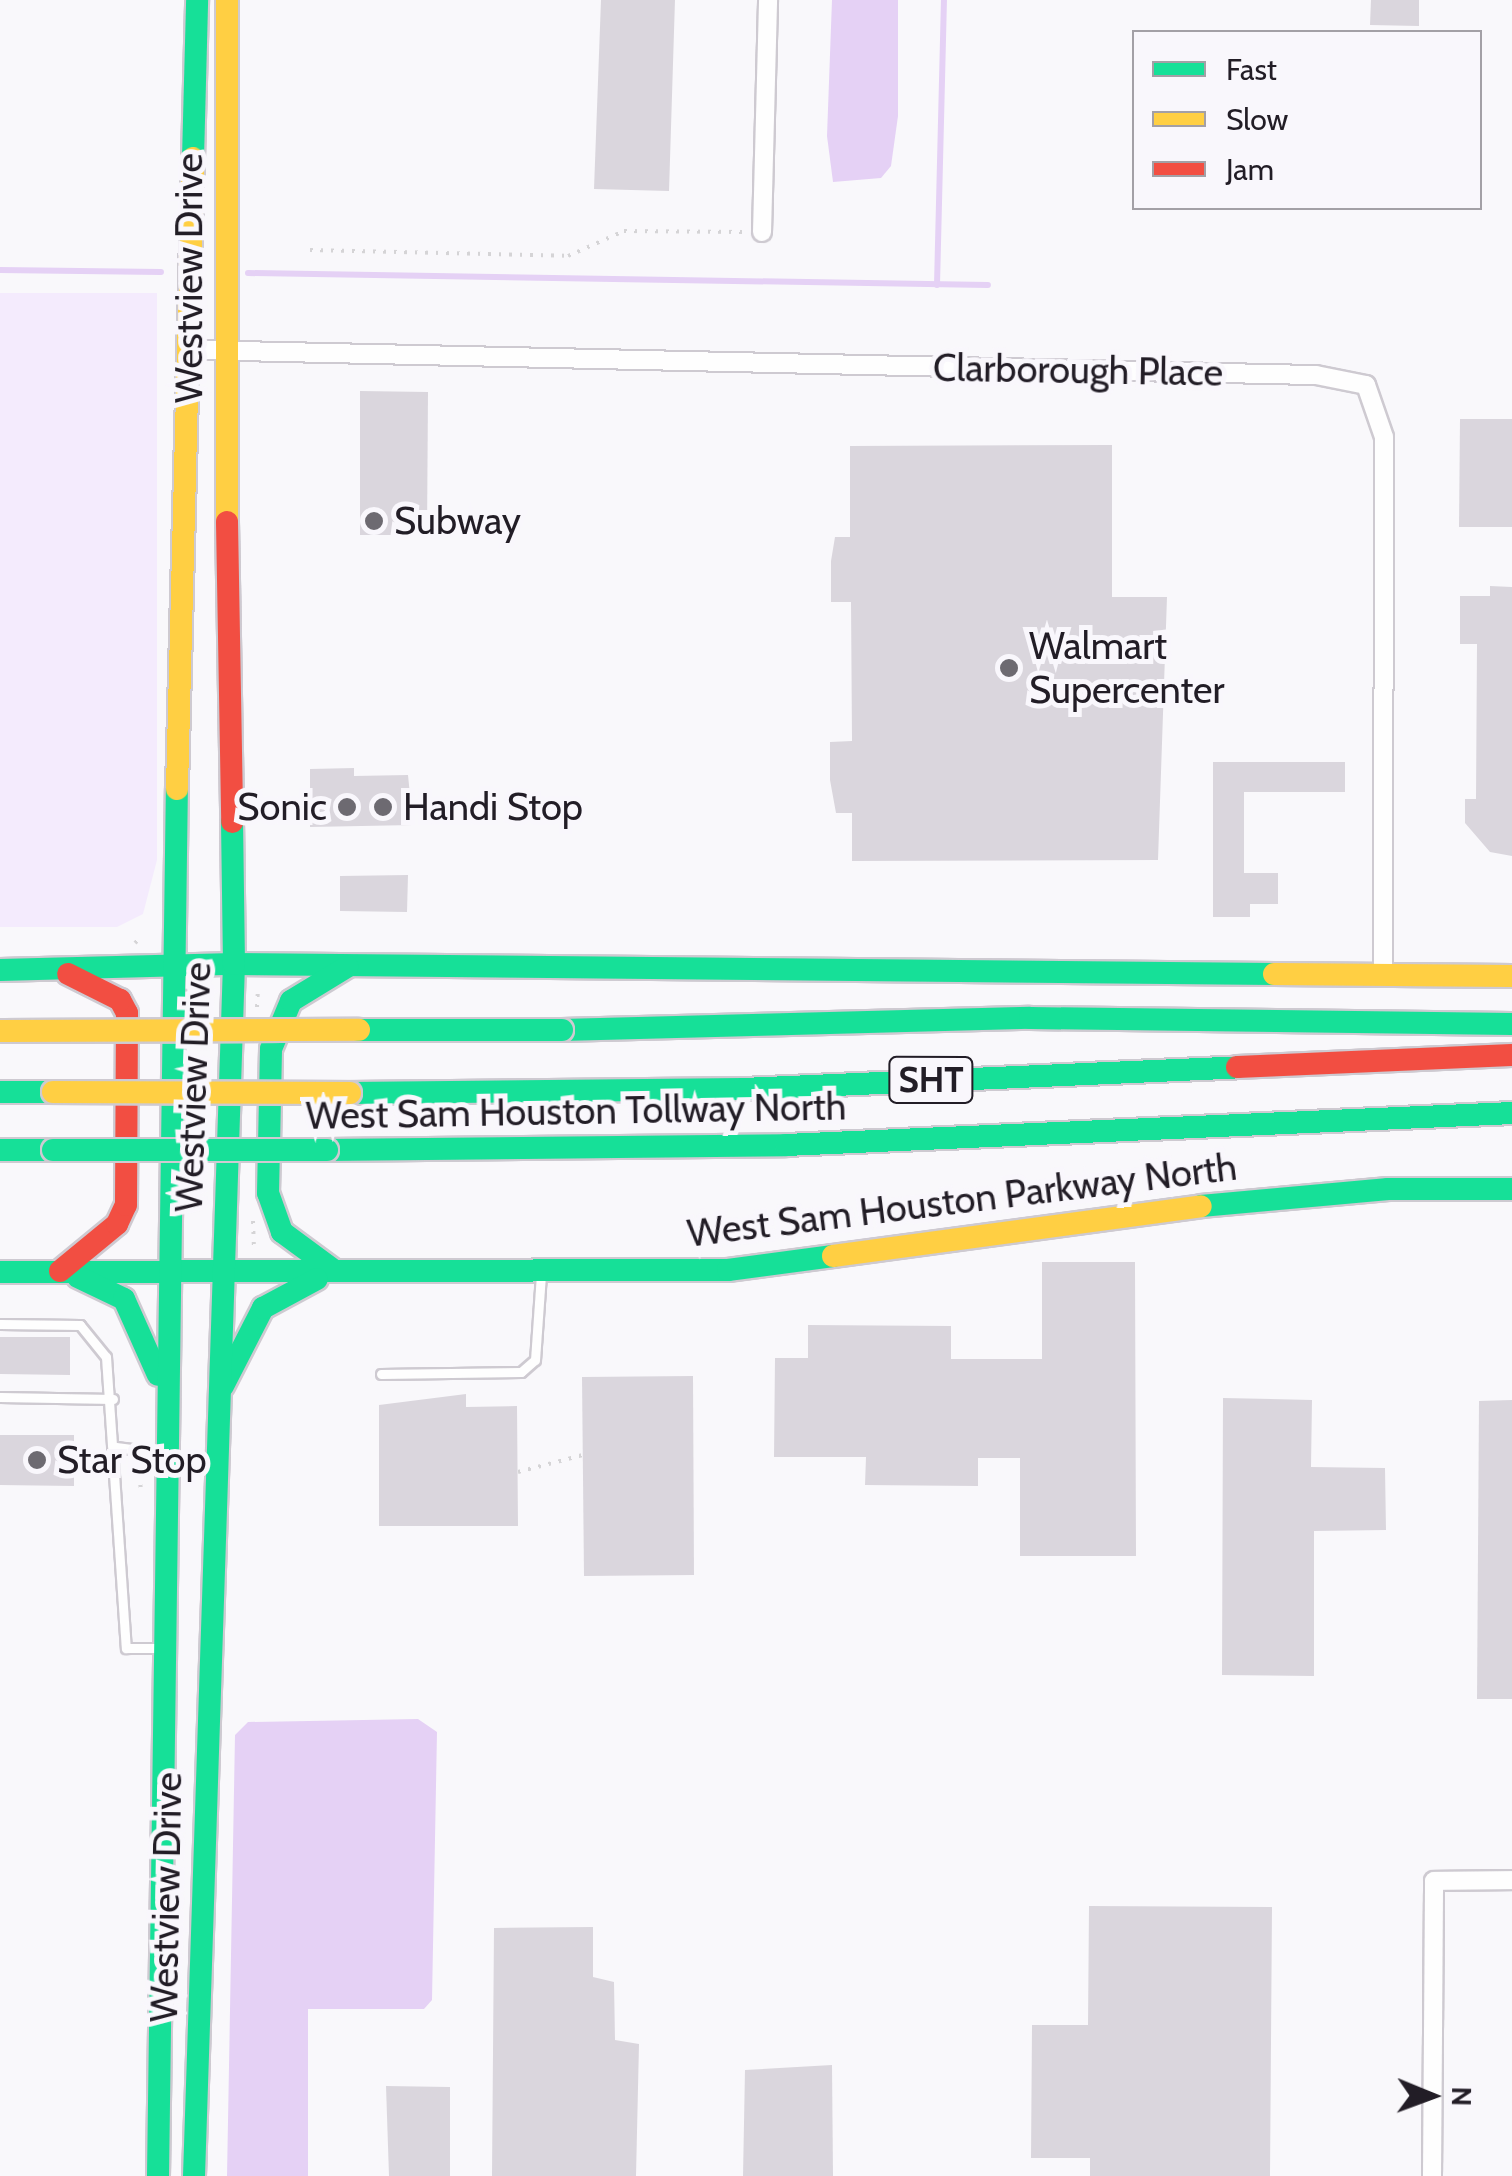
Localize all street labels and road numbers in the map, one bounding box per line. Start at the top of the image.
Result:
street label: Westview Drive [166,153,212,403]
street label: Clarborough Place [933,345,1223,395]
street label: Westview Drive [166,961,220,1213]
road number: SHT [886,1050,976,1110]
street label: West Sam Houston Tollway North [305,1083,847,1139]
street label: West Sam Houston Parkway North [685,1144,1239,1256]
street label: Westview Drive [141,1772,191,2022]

